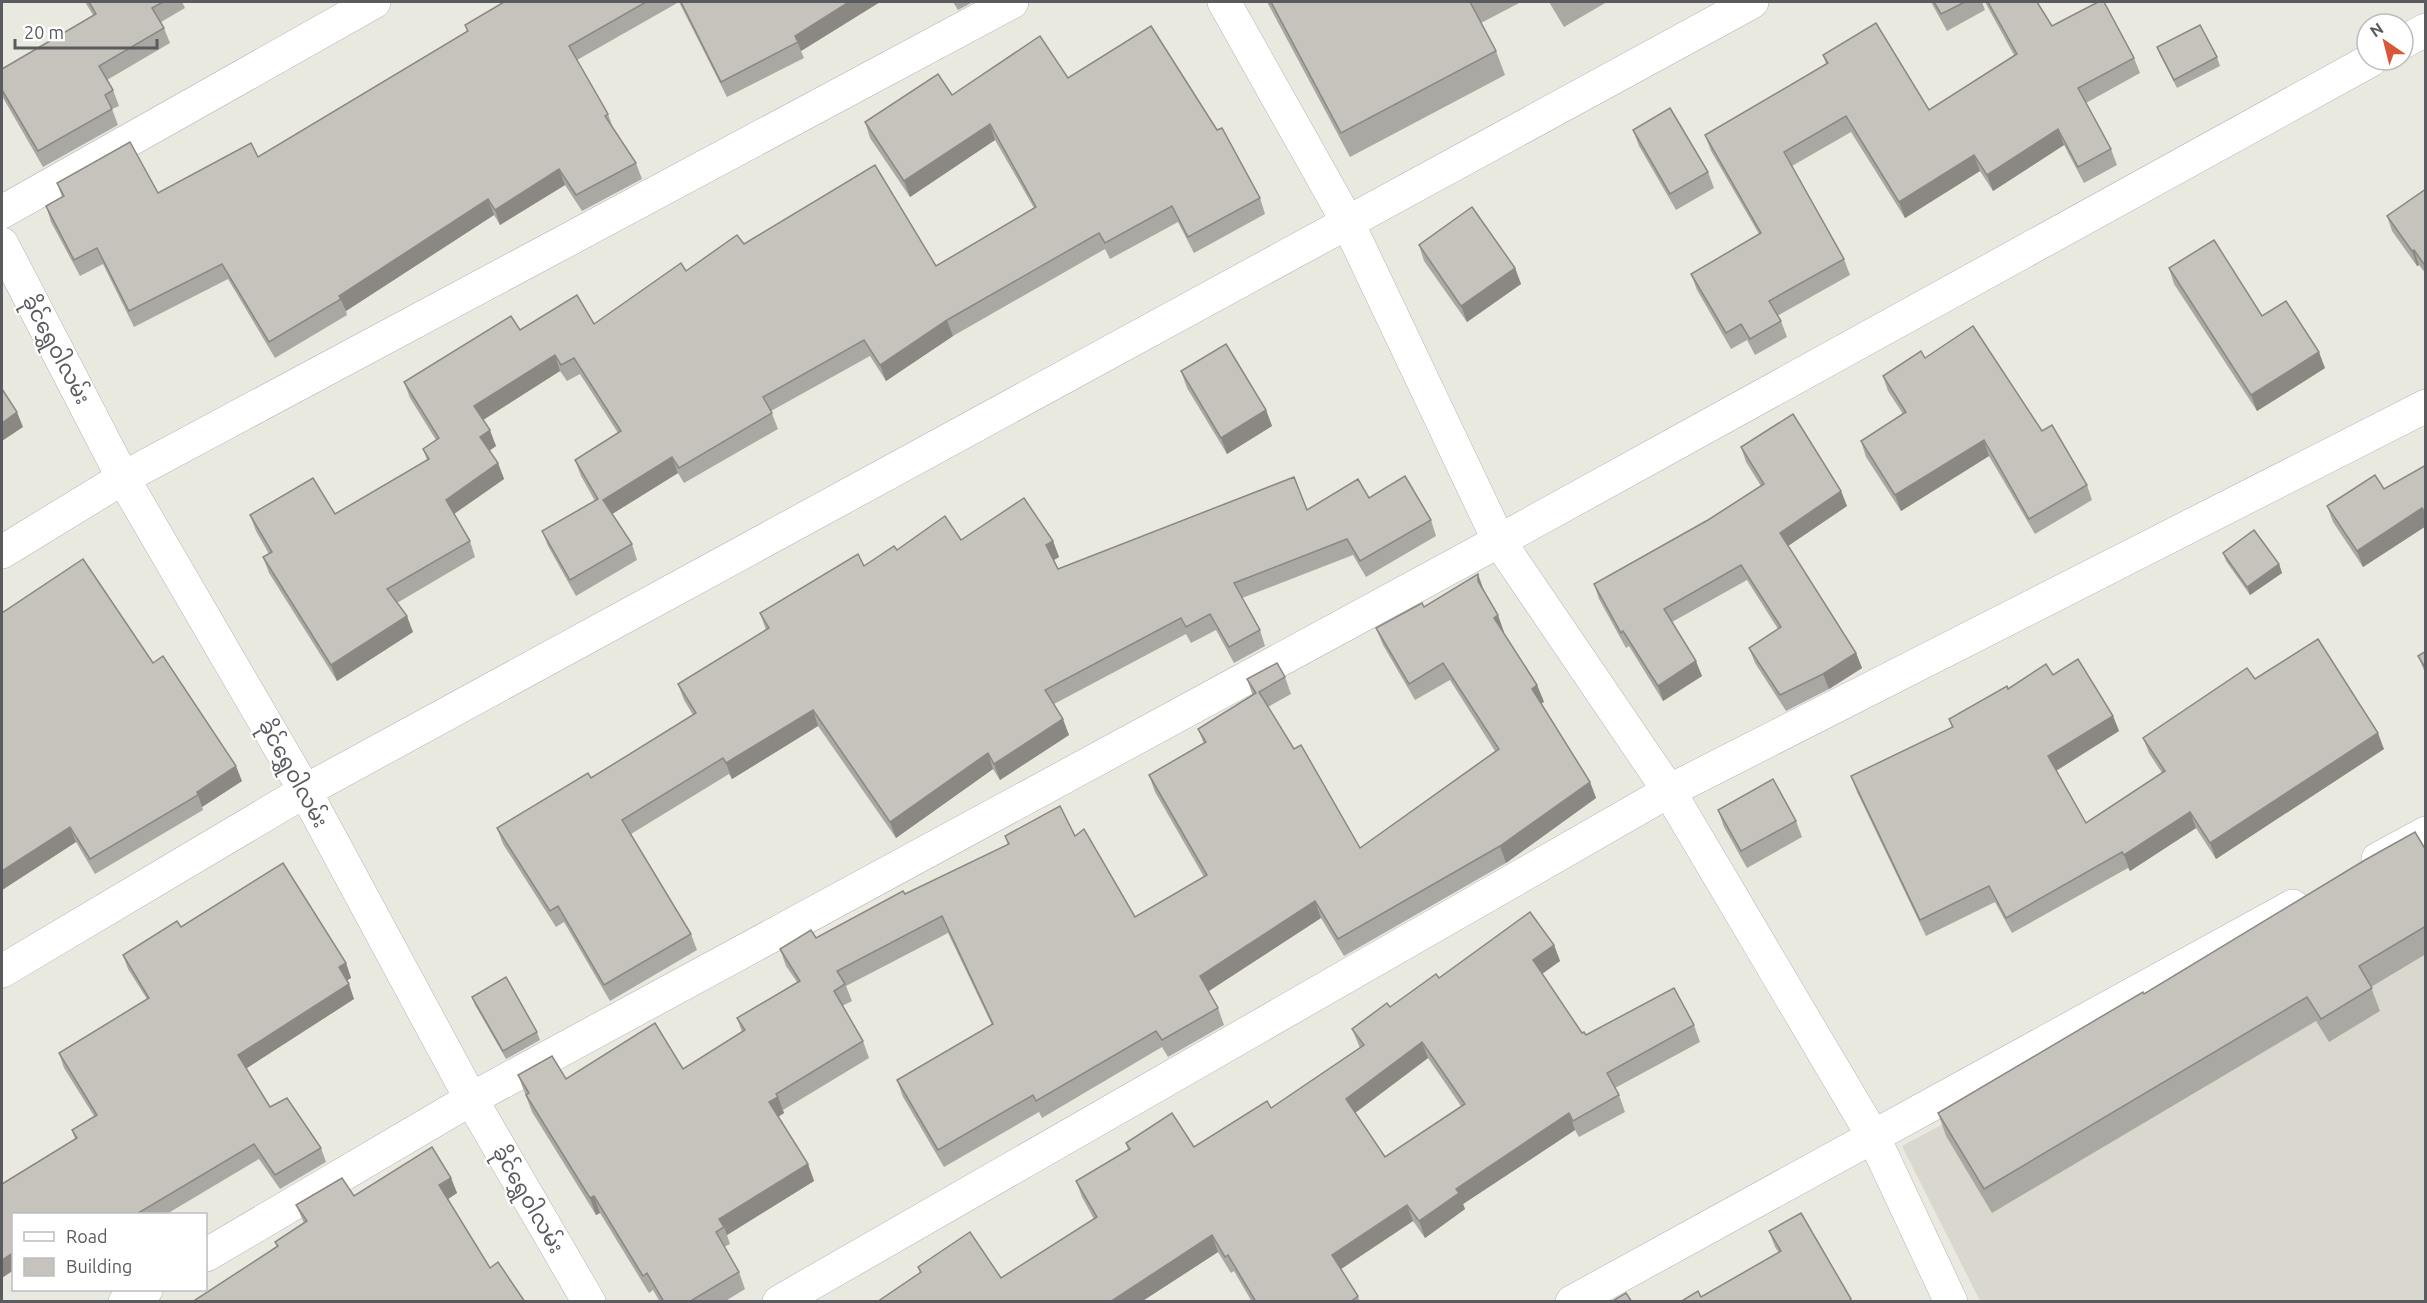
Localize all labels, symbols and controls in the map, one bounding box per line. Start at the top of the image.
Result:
scale bar [15,12,158,50]
north arrow [2355,12,2415,72]
text: N [2366,19,2386,41]
text: 20 m [24,22,64,42]
street label: ခိုင်ရွှေဝါလမ်း [13,289,98,411]
street label: ခိုင်ရွှေဝါလမ်း [249,713,336,834]
street label: ခိုင်ရွှေဝါလမ်း [483,1139,572,1260]
legend [12,1213,207,1291]
text: Road [66,1226,108,1246]
text: Building [66,1256,132,1276]

